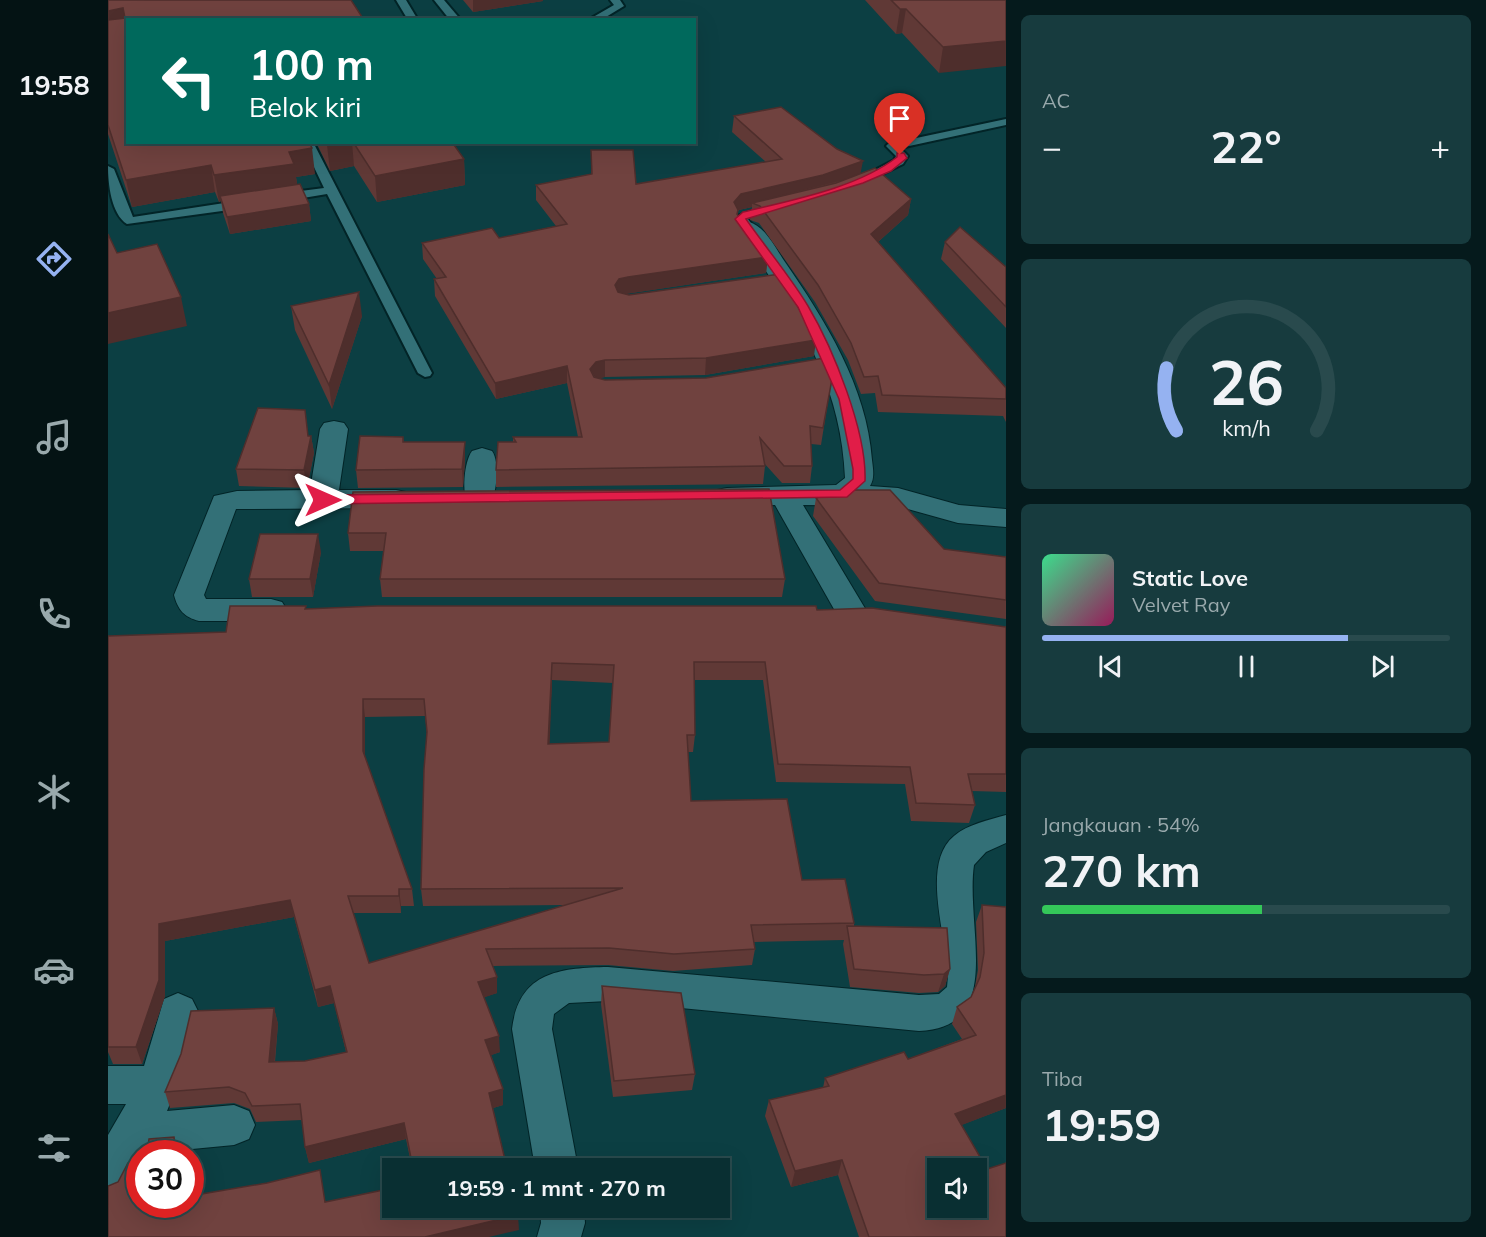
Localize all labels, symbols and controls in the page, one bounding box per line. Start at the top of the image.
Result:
text: 100 m [249,38,374,91]
icon: left [150,42,228,120]
text: 19:58 [18,68,90,102]
text: AC [1042,88,1070,113]
text: Belok kiri [249,90,361,124]
pin [874,93,925,155]
icon: arrive [883,102,916,135]
text: 22° [1210,118,1282,174]
text: − [1042,126,1062,167]
text: + [1430,126,1450,167]
icon: directions [33,238,75,280]
text: 26 [1209,342,1283,421]
text: km/h [1222,415,1270,442]
icon: music [33,416,75,458]
position arrow [291,468,355,532]
text: Static Love [1132,564,1248,592]
text: Velvet Ray [1132,592,1230,617]
icon: phone [33,593,75,635]
icon: previous [1094,650,1127,683]
icon: pause [1230,650,1263,683]
icon: next [1366,650,1399,683]
icon: climate [33,771,75,813]
text: Jangkauan · 54% [1042,812,1200,837]
text: 270 km [1042,842,1201,898]
icon: car [33,949,75,991]
text: Tiba [1042,1066,1083,1091]
text: 19:59 [1042,1096,1161,1152]
icon: filters [33,1127,75,1169]
speed limit sign: 30 [126,1140,204,1218]
map controls [927,1158,987,1218]
button: sound [927,1158,987,1218]
text: 19:59 · 1 mnt · 270 m [446,1174,666,1202]

